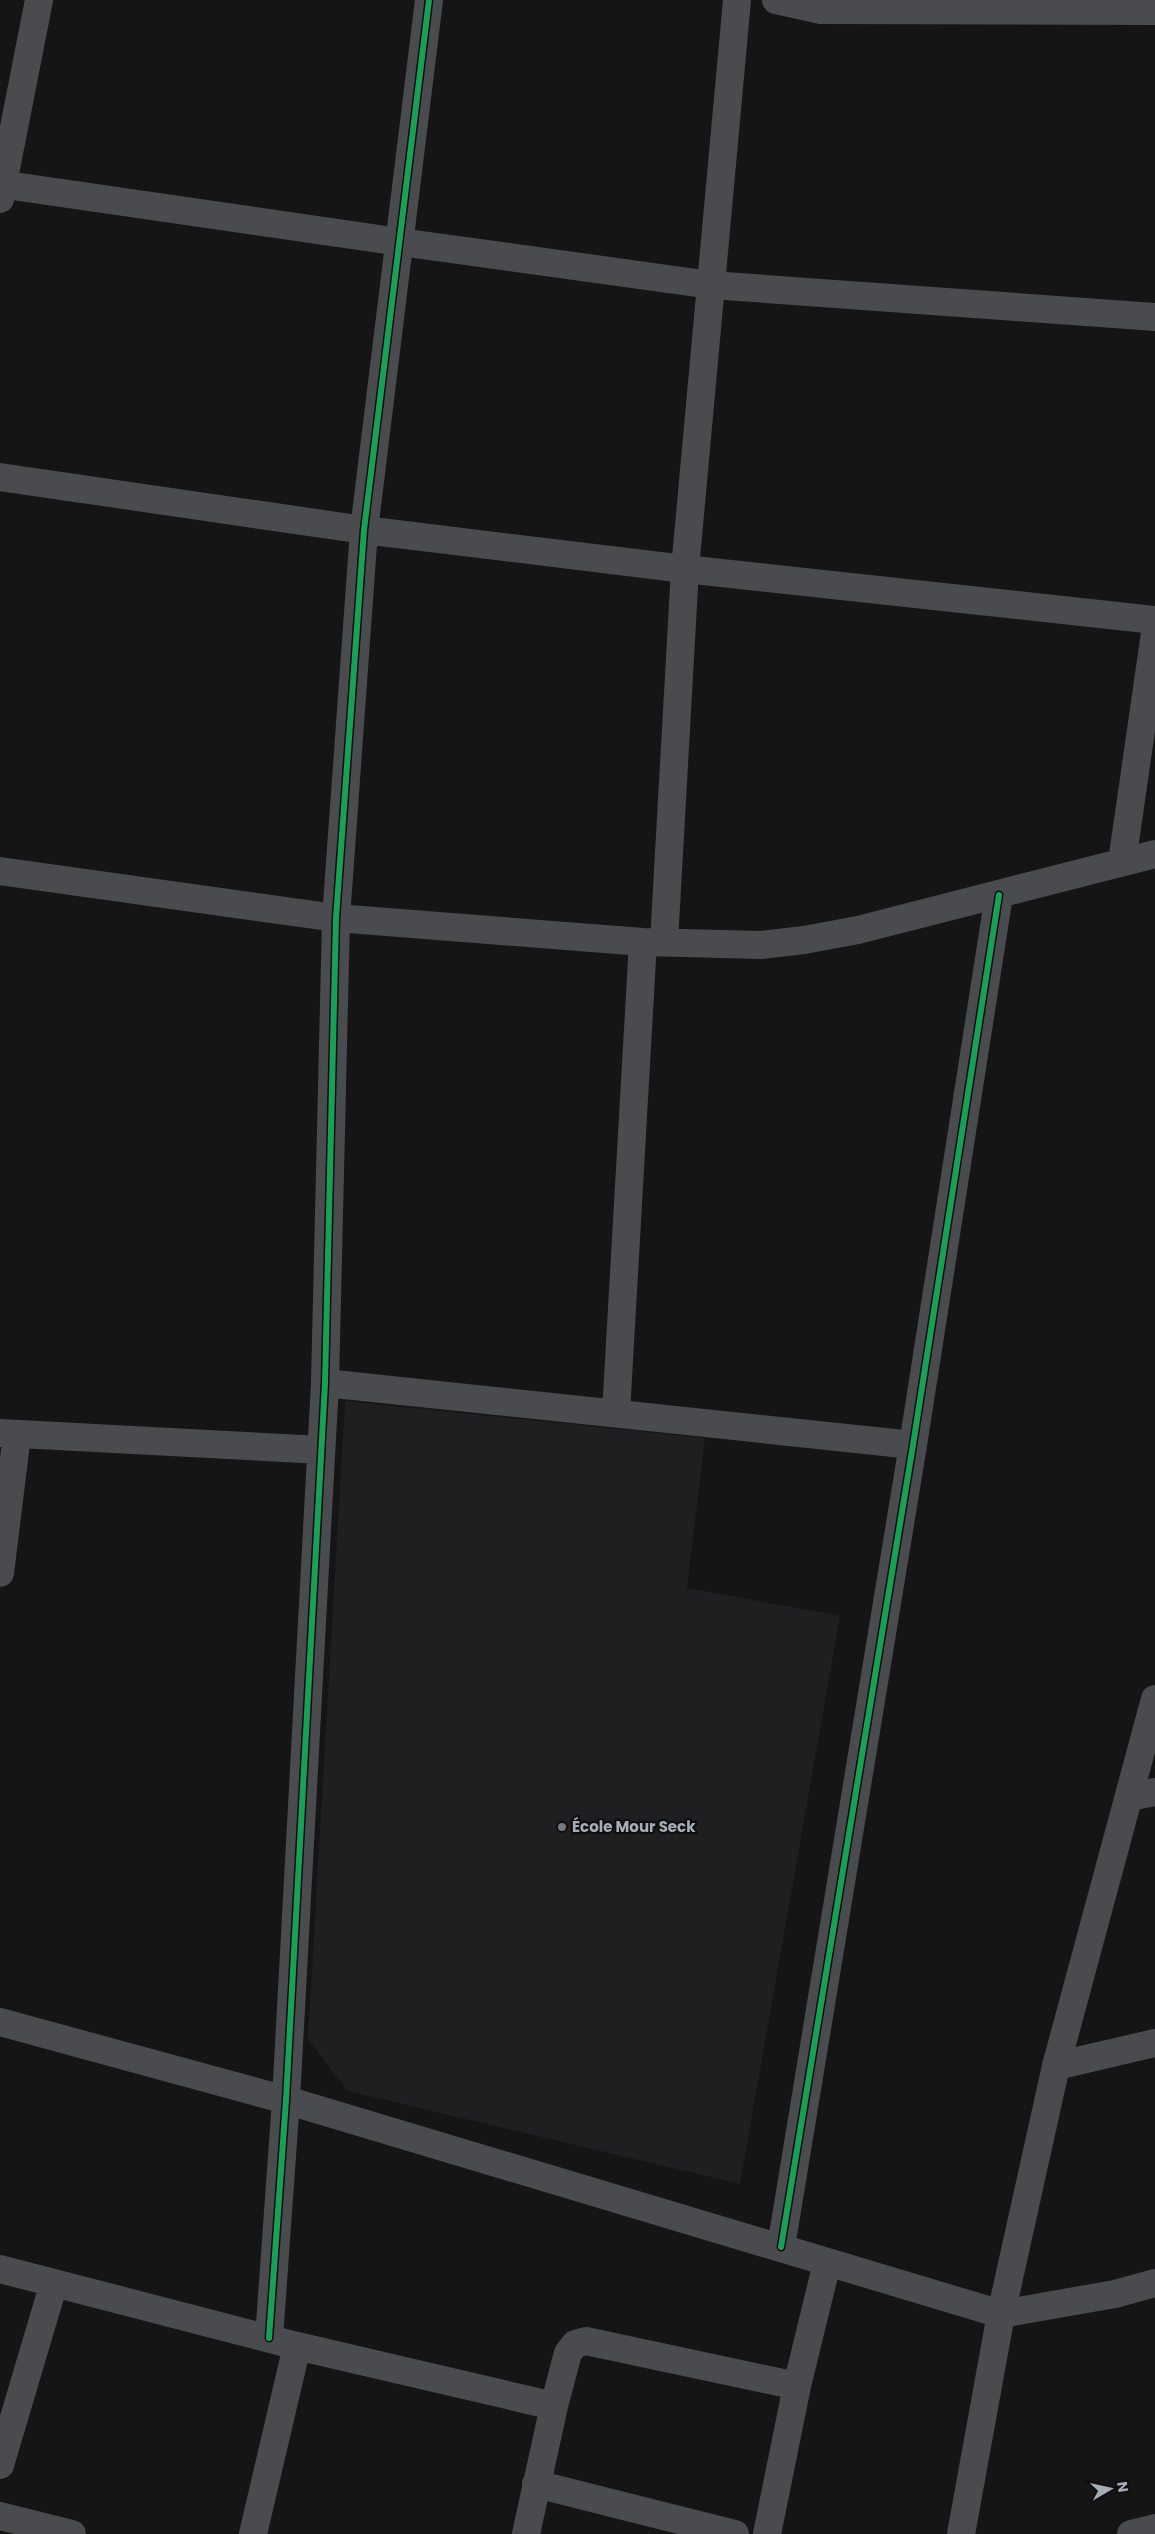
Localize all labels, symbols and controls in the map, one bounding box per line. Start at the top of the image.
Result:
place label: École Mour Seck [572,1816,696,1837]
marker: École Mour Seck [556,1821,568,1833]
north arrow [1085,2464,1135,2514]
text: N [1112,2480,1134,2494]

